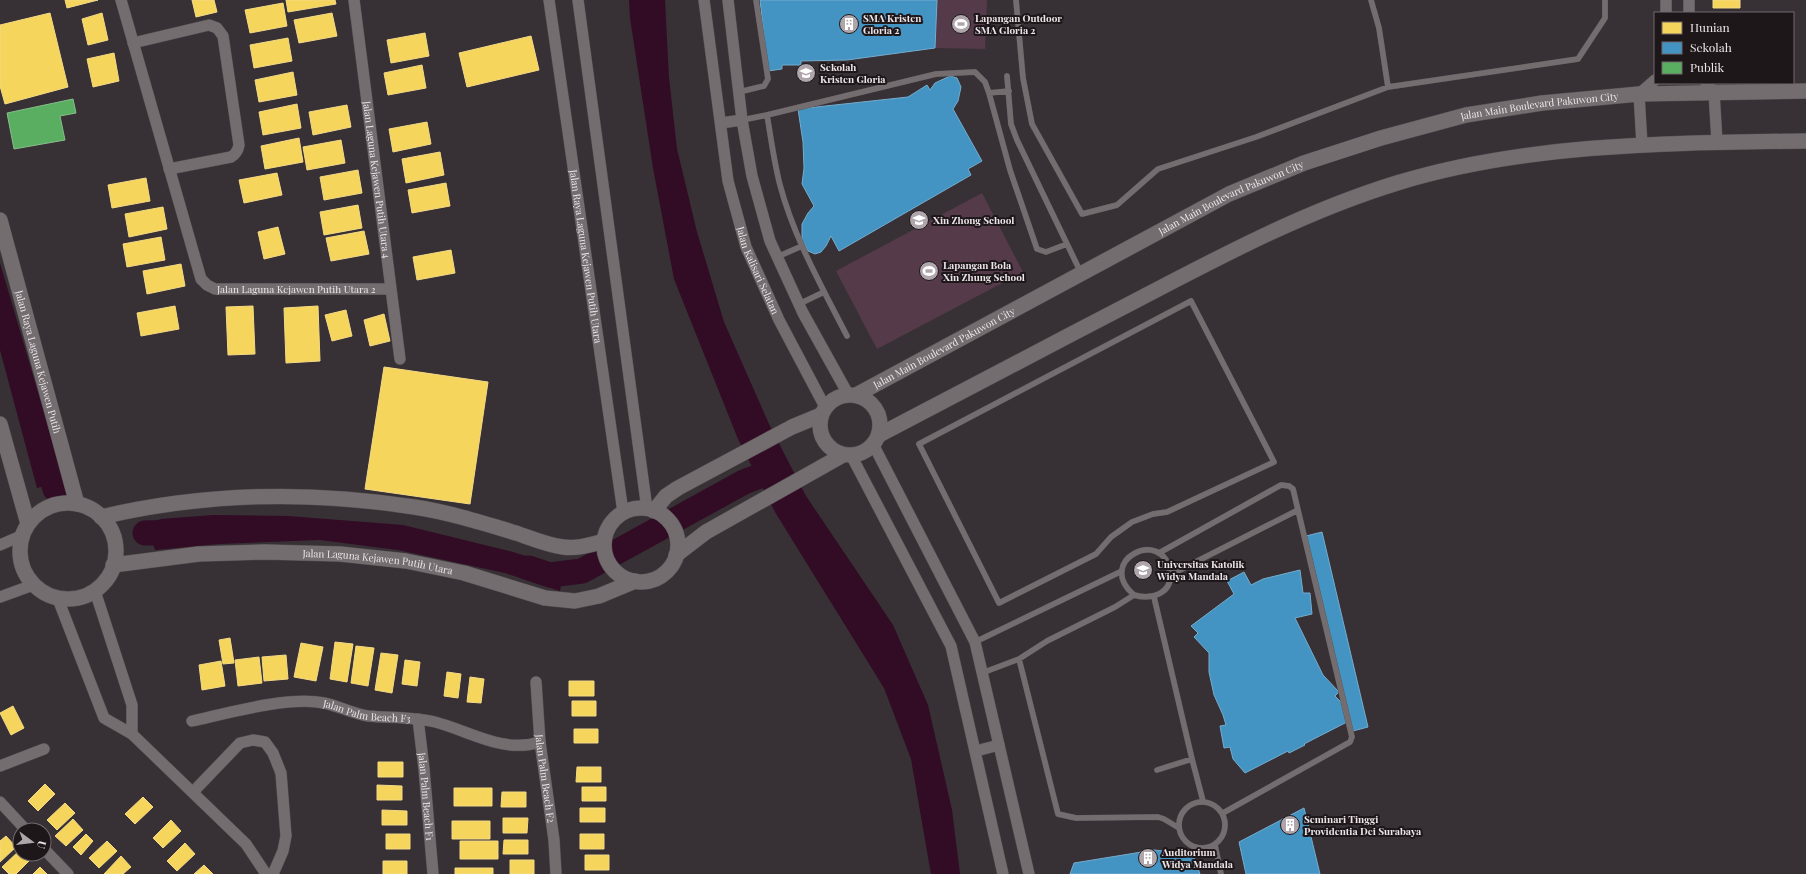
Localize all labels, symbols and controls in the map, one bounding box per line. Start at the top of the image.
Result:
place label: SMA Kristen Gloria 2 [863,11,922,37]
place label: Lapangan Outdoor SMA Gloria 2 [975,11,1062,37]
legend [1654,12,1794,84]
building icon: SMA Kristen Gloria 2 [838,13,860,35]
sports icon: Lapangan Outdoor SMA Gloria 2 [950,13,972,35]
text: Hunian [1690,19,1730,35]
text: Sekolah [1690,39,1732,55]
text: Publik [1690,59,1725,75]
place label: Sekolah Kristen Gloria [820,60,886,86]
school or university icon: Sekolah Kristen Gloria [795,62,817,84]
street label: Jalan Main Boulevard Pakuwon City [1458,89,1619,123]
street label: Jalan Laguna Kejawen Putih Utara 4 [360,99,394,259]
street label: Jalan Main Boulevard Pakuwon City [1155,157,1306,238]
street label: Jalan Raya Laguna Kejawen Putih Utara [566,168,606,344]
school or university icon: Xin Zhong School [908,209,930,231]
place label: Xin Zhong School [933,213,1014,227]
street label: Jalan Kalisari Selatan [733,224,782,316]
place label: Lapangan Bola Xin Zhung School [943,258,1025,284]
sports icon: Lapangan Bola Xin Zhung School [918,260,940,282]
street label: Jalan Laguna Kejawen Putih Utara 2 [216,282,376,296]
street label: Jalan Raya Laguna Kejawen Putih [12,288,65,435]
street label: Jalan Main Boulevard Pakuwon City [870,304,1017,392]
street label: Jalan Laguna Kejawen Putih Utara [301,546,454,578]
place label: Universitas Katolik Widya Mandala [1156,557,1245,583]
school or university icon: Universitas Katolik Widya Mandala [1132,559,1154,581]
street label: Jalan Palm Beach F3 [321,696,412,725]
street label: Jalan Palm Beach F2 [532,733,558,824]
street label: Jalan Palm Beach F1 [415,751,437,841]
place label: Seminari Tinggi Providentia Dei Surabaya [1304,812,1422,838]
building icon: Seminari Tinggi Providentia Dei Surabaya [1279,814,1301,836]
north arrow [12,822,52,862]
text: U [34,839,50,851]
place label: Auditorium Widya Mandala [1161,845,1234,871]
building icon: Auditorium Widya Mandala [1137,847,1159,869]

